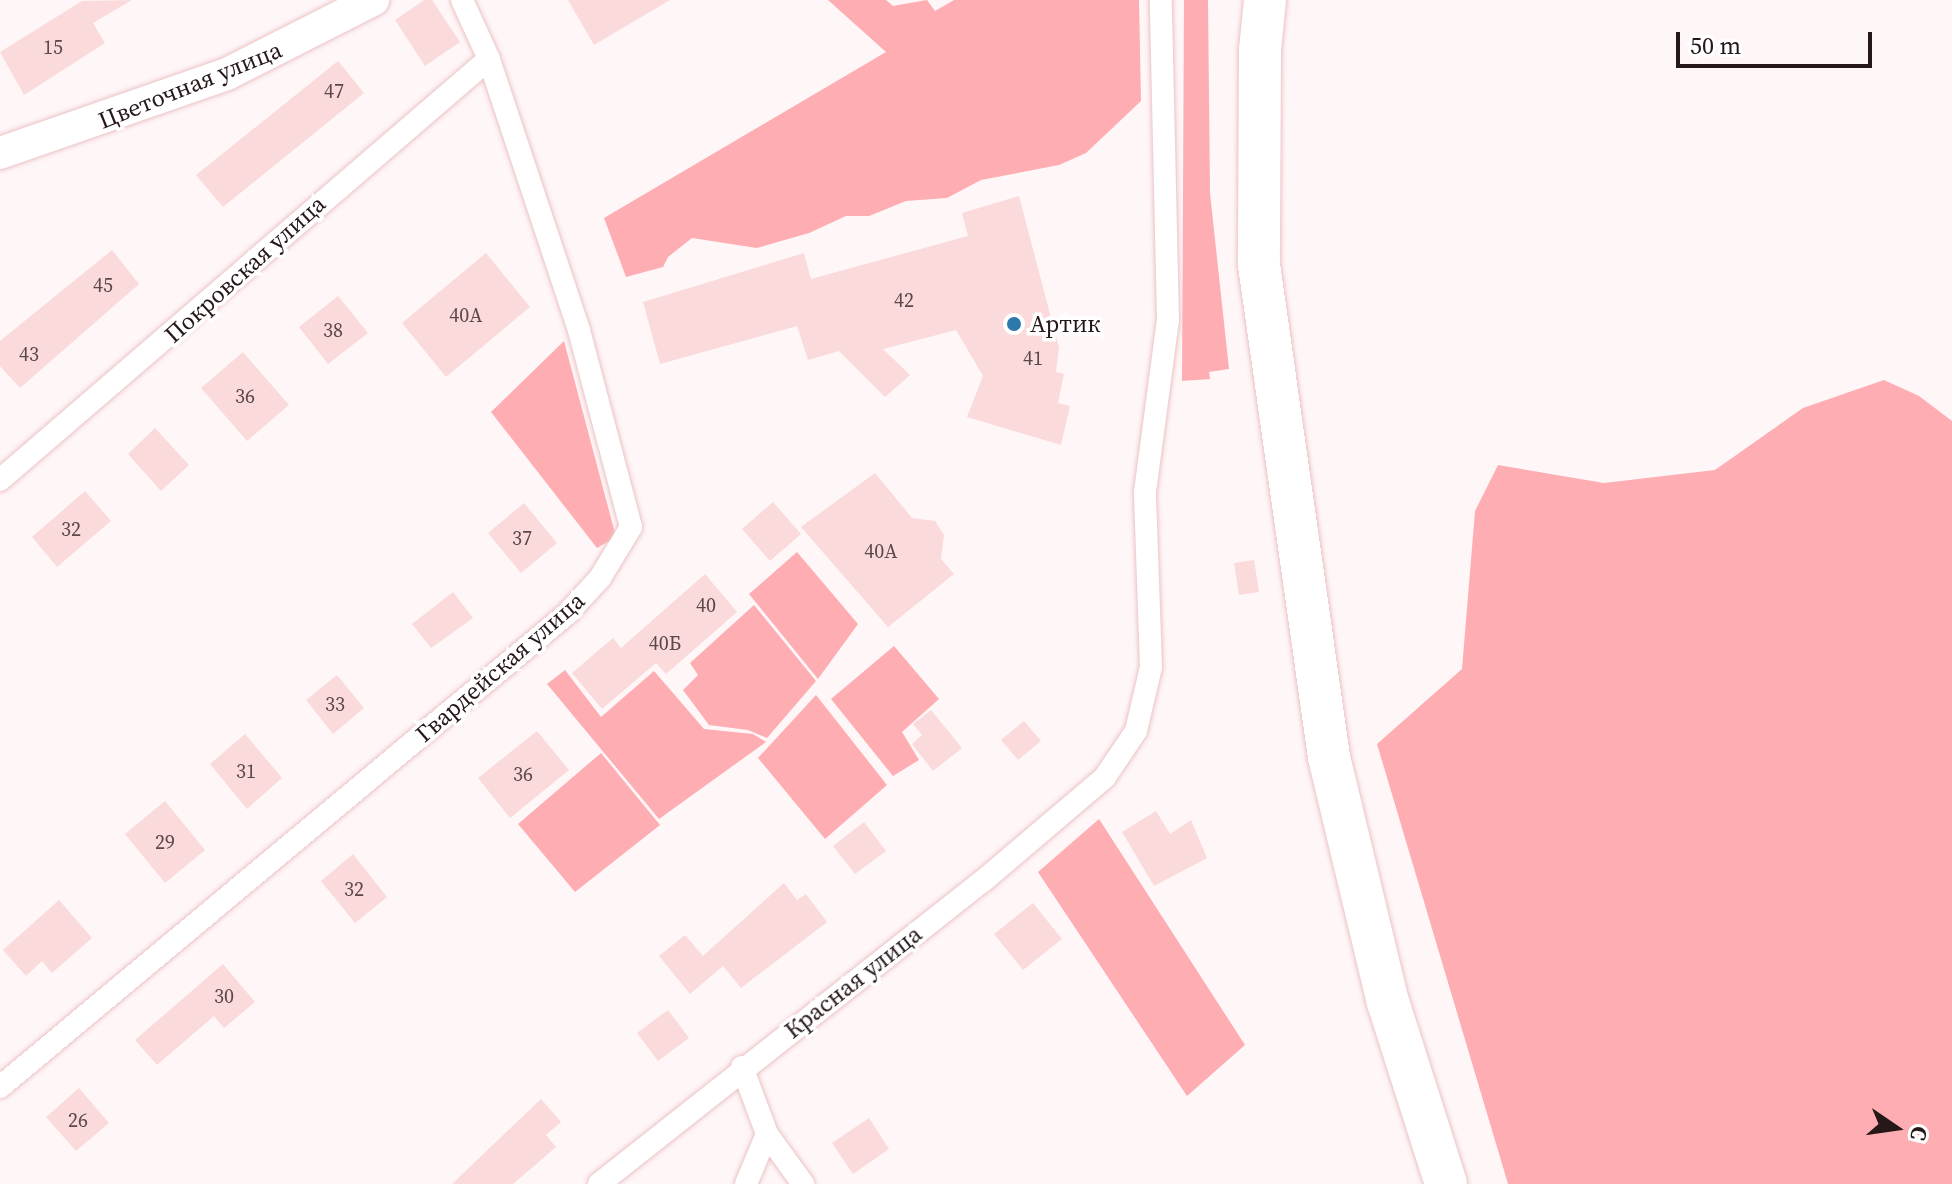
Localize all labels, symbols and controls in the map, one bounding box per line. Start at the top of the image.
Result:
scale bar [1680,16,1876,66]
text: 50 m [1690,29,1741,62]
house number: 15 [43,35,63,59]
street label: Цветочная улица [94,35,286,135]
house number: 47 [324,79,344,103]
street label: Покровская улица [159,189,331,349]
house number: 45 [93,273,113,297]
house number: 42 [894,288,914,312]
house number: 40А [449,303,483,327]
place label: Артик [1030,310,1101,338]
marker: Артик [1005,315,1023,333]
house number: 38 [323,318,343,342]
house number: 43 [19,342,39,366]
house number: 41 [1023,346,1043,370]
house number: 36 [235,384,255,408]
house number: 32 [61,517,81,541]
house number: 37 [512,526,532,550]
house number: 40А [864,539,898,563]
street label: Гвардейская улица [410,586,590,748]
house number: 40 [696,593,716,617]
house number: 40Б [649,631,681,655]
house number: 33 [325,692,345,716]
house number: 31 [236,759,256,783]
house number: 36 [513,762,533,786]
house number: 29 [155,830,175,854]
house number: 32 [344,877,364,901]
street label: Красная улица [779,919,927,1045]
house number: 30 [214,984,234,1008]
north arrow [1856,1088,1936,1168]
house number: 26 [68,1108,88,1132]
text: С [1903,1123,1936,1143]

